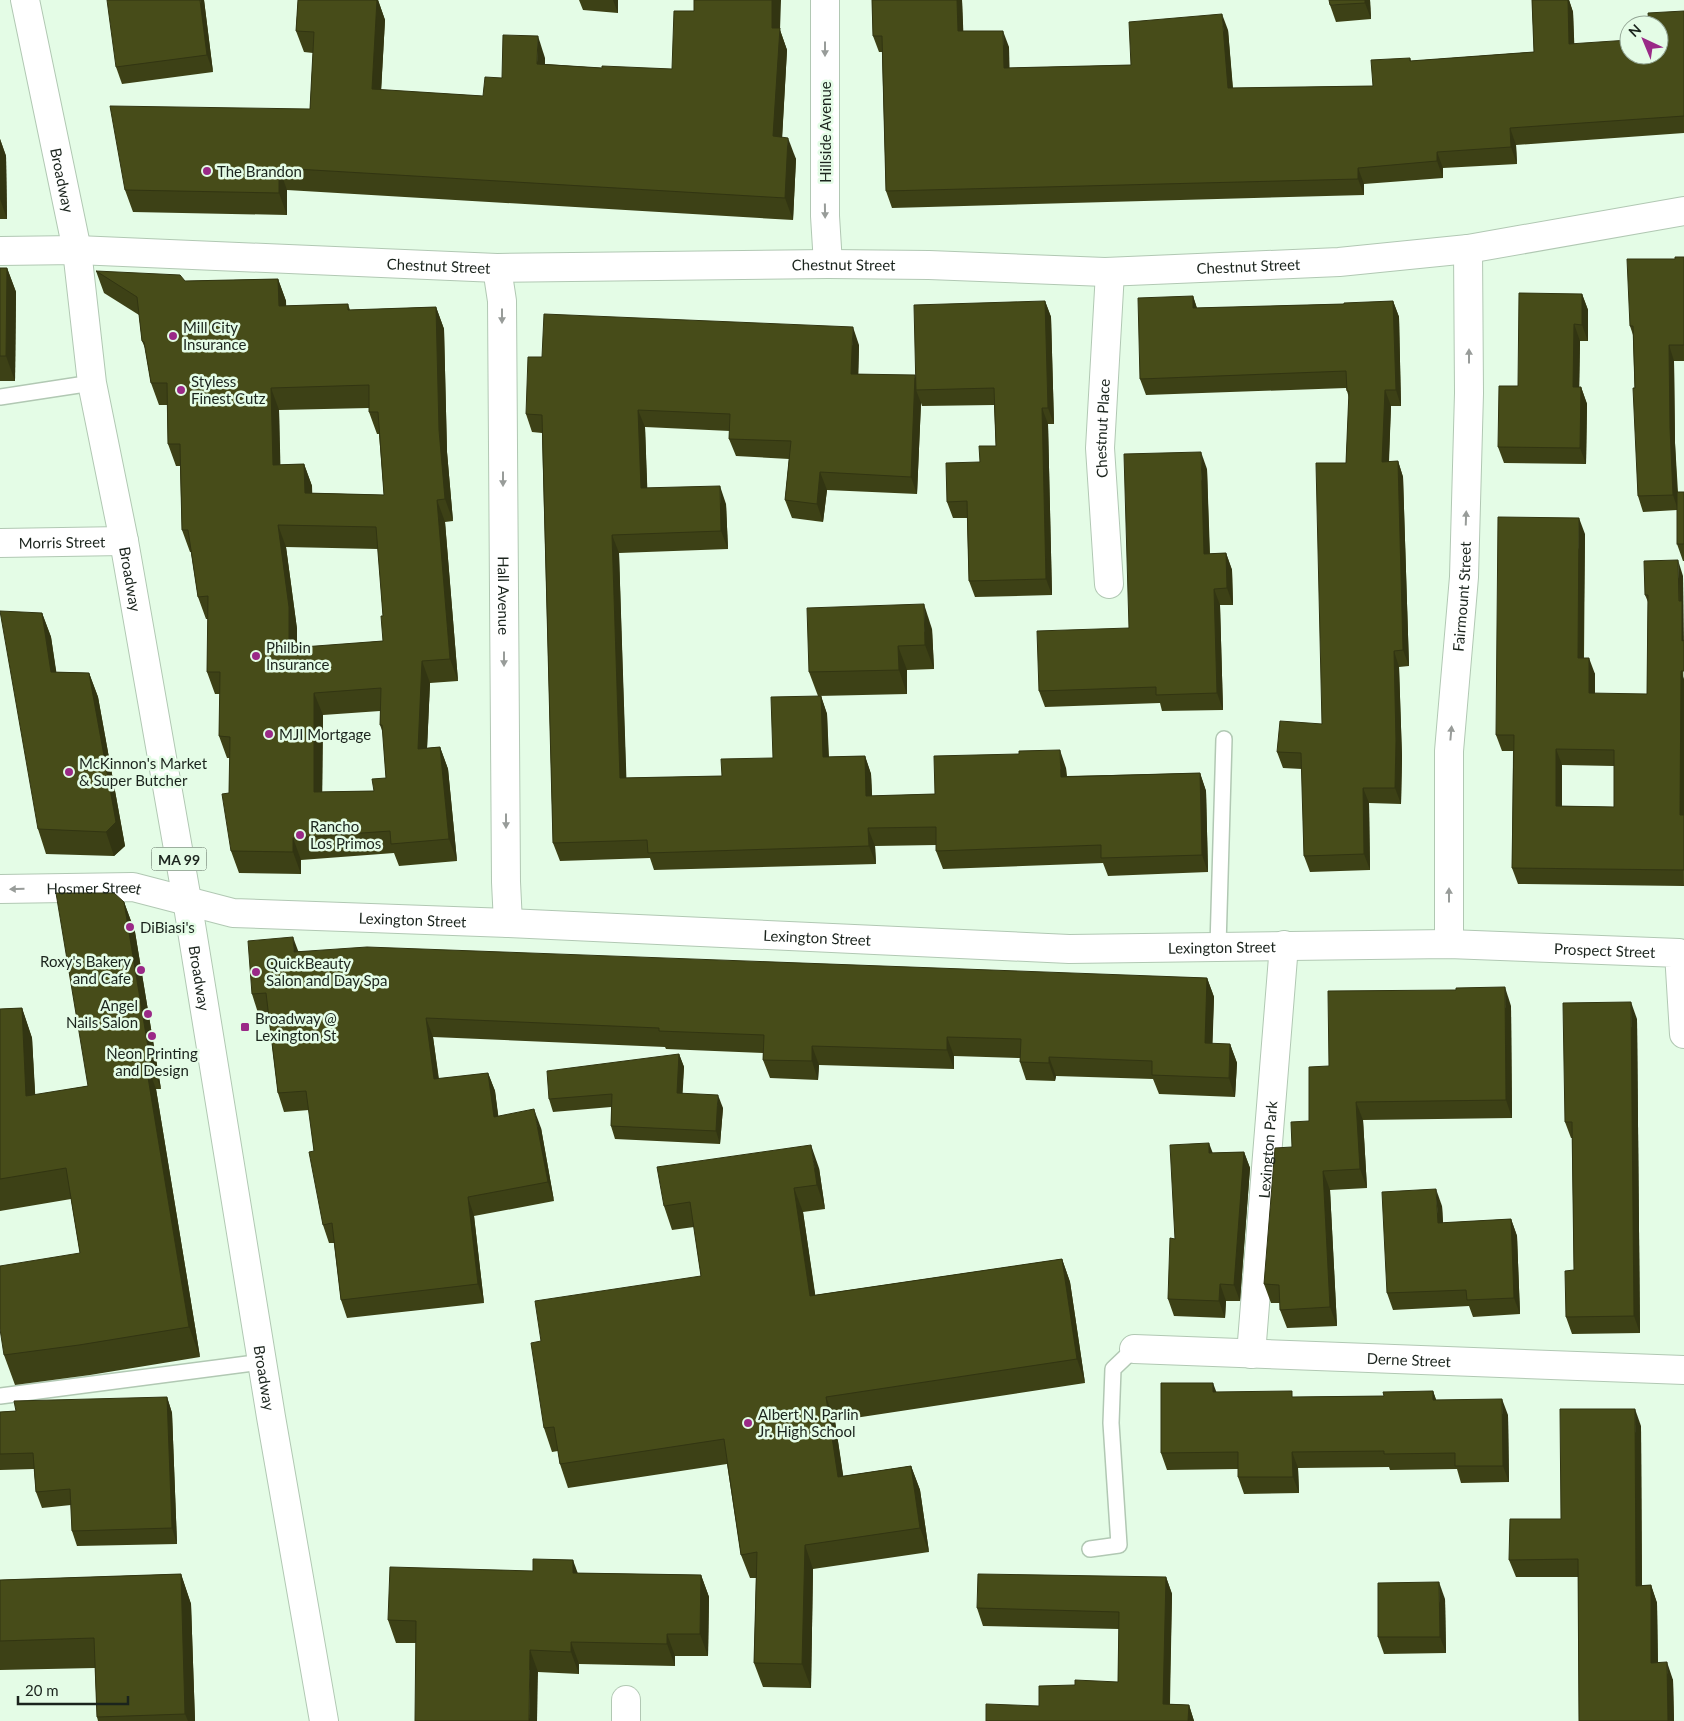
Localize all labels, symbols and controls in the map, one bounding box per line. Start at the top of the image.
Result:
north arrow [1619,15,1669,65]
text: N [1625,20,1644,40]
one-way arrow [821,41,829,57]
street label: Hillside Avenue [816,81,834,183]
street label: Broadway [47,146,78,214]
place label: The Brandon [217,162,302,180]
marker: The Brandon [201,165,213,177]
one-way arrow [821,203,829,219]
street label: Chestnut Street [386,254,491,277]
street label: Chestnut Street [792,255,896,274]
street label: Chestnut Street [1196,255,1301,277]
one-way arrow [498,309,506,325]
place label: Mill City Insurance [183,318,247,353]
marker: Mill City Insurance [167,330,179,342]
one-way arrow [1465,348,1473,364]
place label: Styless Finest Cutz [191,372,266,407]
street label: Chestnut Place [1091,378,1113,478]
marker: Styless Finest Cutz [175,384,187,396]
one-way arrow [499,471,507,487]
one-way arrow [1462,510,1470,526]
street label: Morris Street [19,532,106,552]
street label: Fairmount Street [1449,541,1474,652]
street label: Broadway [116,545,145,613]
street label: Hall Avenue [495,556,513,635]
place label: Philbin Insurance [266,638,330,673]
marker: Philbin Insurance [250,650,262,662]
one-way arrow [500,651,508,667]
place label: MJI Mortgage [279,725,371,743]
one-way arrow [1447,725,1455,741]
marker: MJI Mortgage [263,728,275,740]
place label: McKinnon's Market & Super Butcher [79,754,208,789]
marker: McKinnon's Market & Super Butcher [63,766,75,778]
one-way arrow [502,814,510,830]
place label: Rancho Los Primos [310,817,381,852]
marker: Rancho Los Primos [294,829,306,841]
road number: MA 99 [152,848,206,871]
street label: Hosmer Street [46,878,144,898]
one-way arrow [9,885,25,893]
one-way arrow [1445,887,1453,903]
street label: Lexington Street [358,909,467,931]
place label: DiBiasi's [140,918,195,936]
marker: DiBiasi's [124,921,136,933]
street label: Lexington Street [763,926,872,949]
street label: Lexington Street [1168,937,1277,957]
street label: Prospect Street [1554,939,1656,961]
street label: Broadway [186,944,214,1012]
place label: Roxy's Bakery and Cafe [40,952,131,987]
place label: QuickBeauty Salon and Day Spa [266,954,387,989]
marker: Roxy's Bakery and Cafe [135,964,147,976]
marker: QuickBeauty Salon and Day Spa [250,966,262,978]
place label: Angel Nails Salon [66,996,138,1031]
marker: Angel Nails Salon [142,1008,154,1020]
place label: Broadway @ Lexington St [255,1009,337,1044]
marker: Broadway @ Lexington St [239,1021,251,1033]
marker: Neon Printing and Design [146,1030,158,1042]
place label: Neon Printing and Design [106,1044,198,1079]
street label: Lexington Park [1255,1100,1280,1199]
street label: Broadway [250,1344,279,1412]
street label: Derne Street [1366,1349,1452,1370]
place label: Albert N. Parlin Jr. High School [758,1405,859,1440]
marker: Albert N. Parlin Jr. High School [742,1417,754,1429]
scale bar [18,1674,128,1706]
text: 20 m [25,1681,59,1699]

